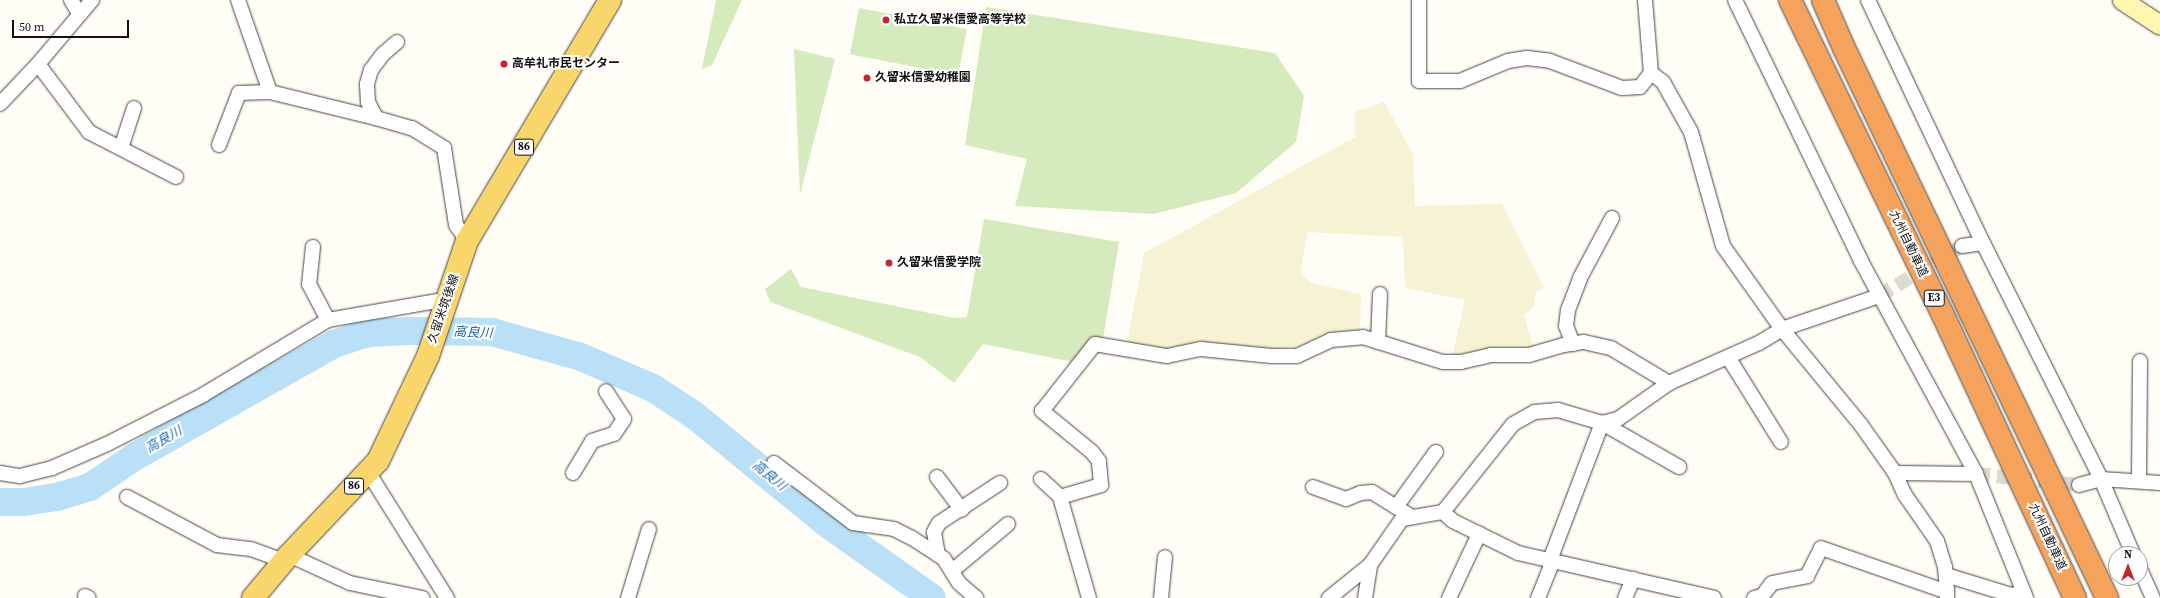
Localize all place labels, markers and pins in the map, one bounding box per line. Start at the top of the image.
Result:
place label: 私立久留米信愛高等学校 [894,13,1026,27]
marker: 私立久留米信愛高等学校 [881,15,891,25]
place label: 高牟礼市民センター [512,57,620,71]
marker: 高牟礼市民センター [499,59,509,69]
place label: 久留米信愛幼稚園 [875,71,971,85]
marker: 久留米信愛幼稚園 [862,73,872,83]
place label: 久留米信愛学院 [897,256,981,270]
marker: 久留米信愛学院 [884,258,894,268]

